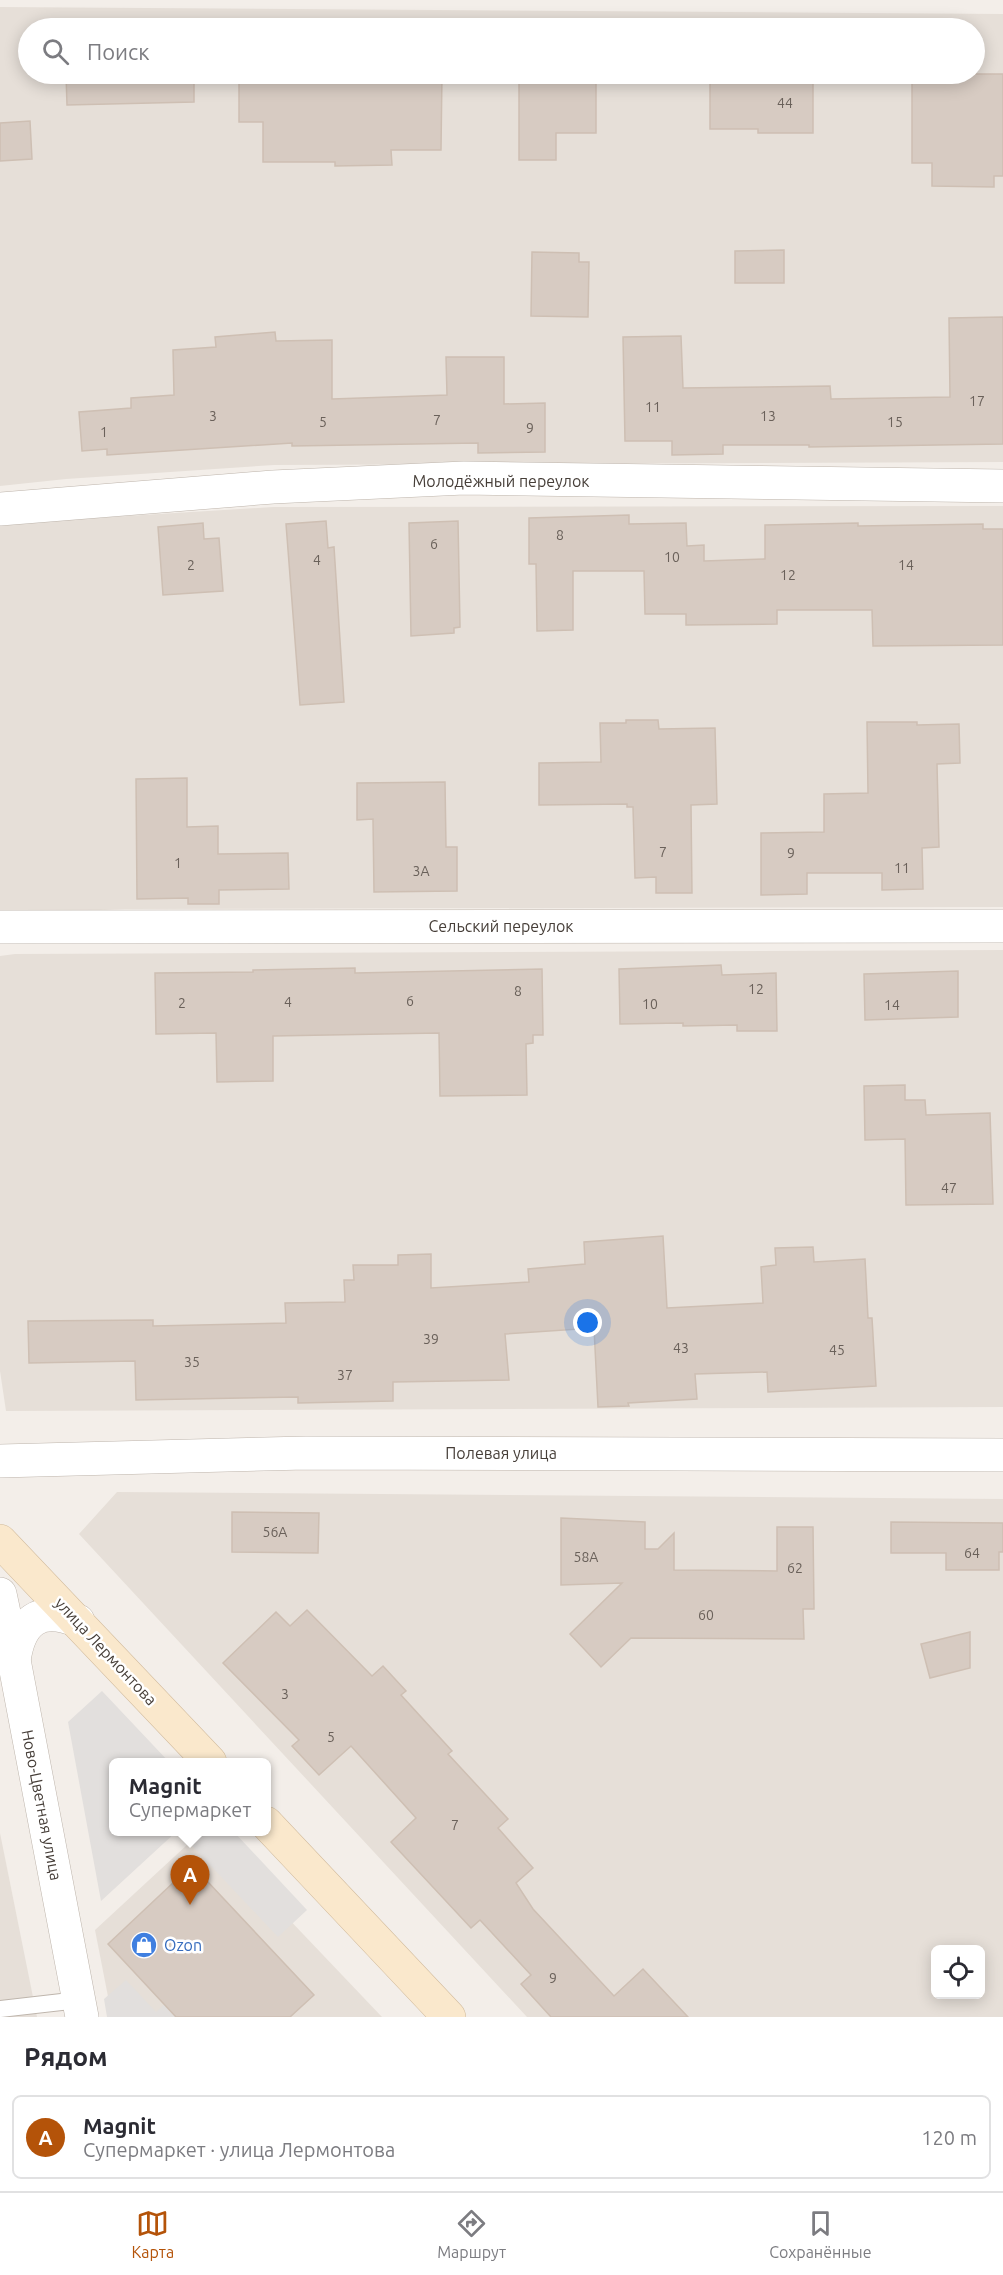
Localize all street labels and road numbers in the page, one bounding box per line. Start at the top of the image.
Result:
street label: Молодёжный переулок [412,472,590,490]
street label: Сельский переулок [428,917,574,935]
street label: Полевая улица [445,1444,557,1462]
street label: улица Лермонтова [51,1593,161,1709]
street label: Ново-Цветная улица [19,1728,65,1882]

